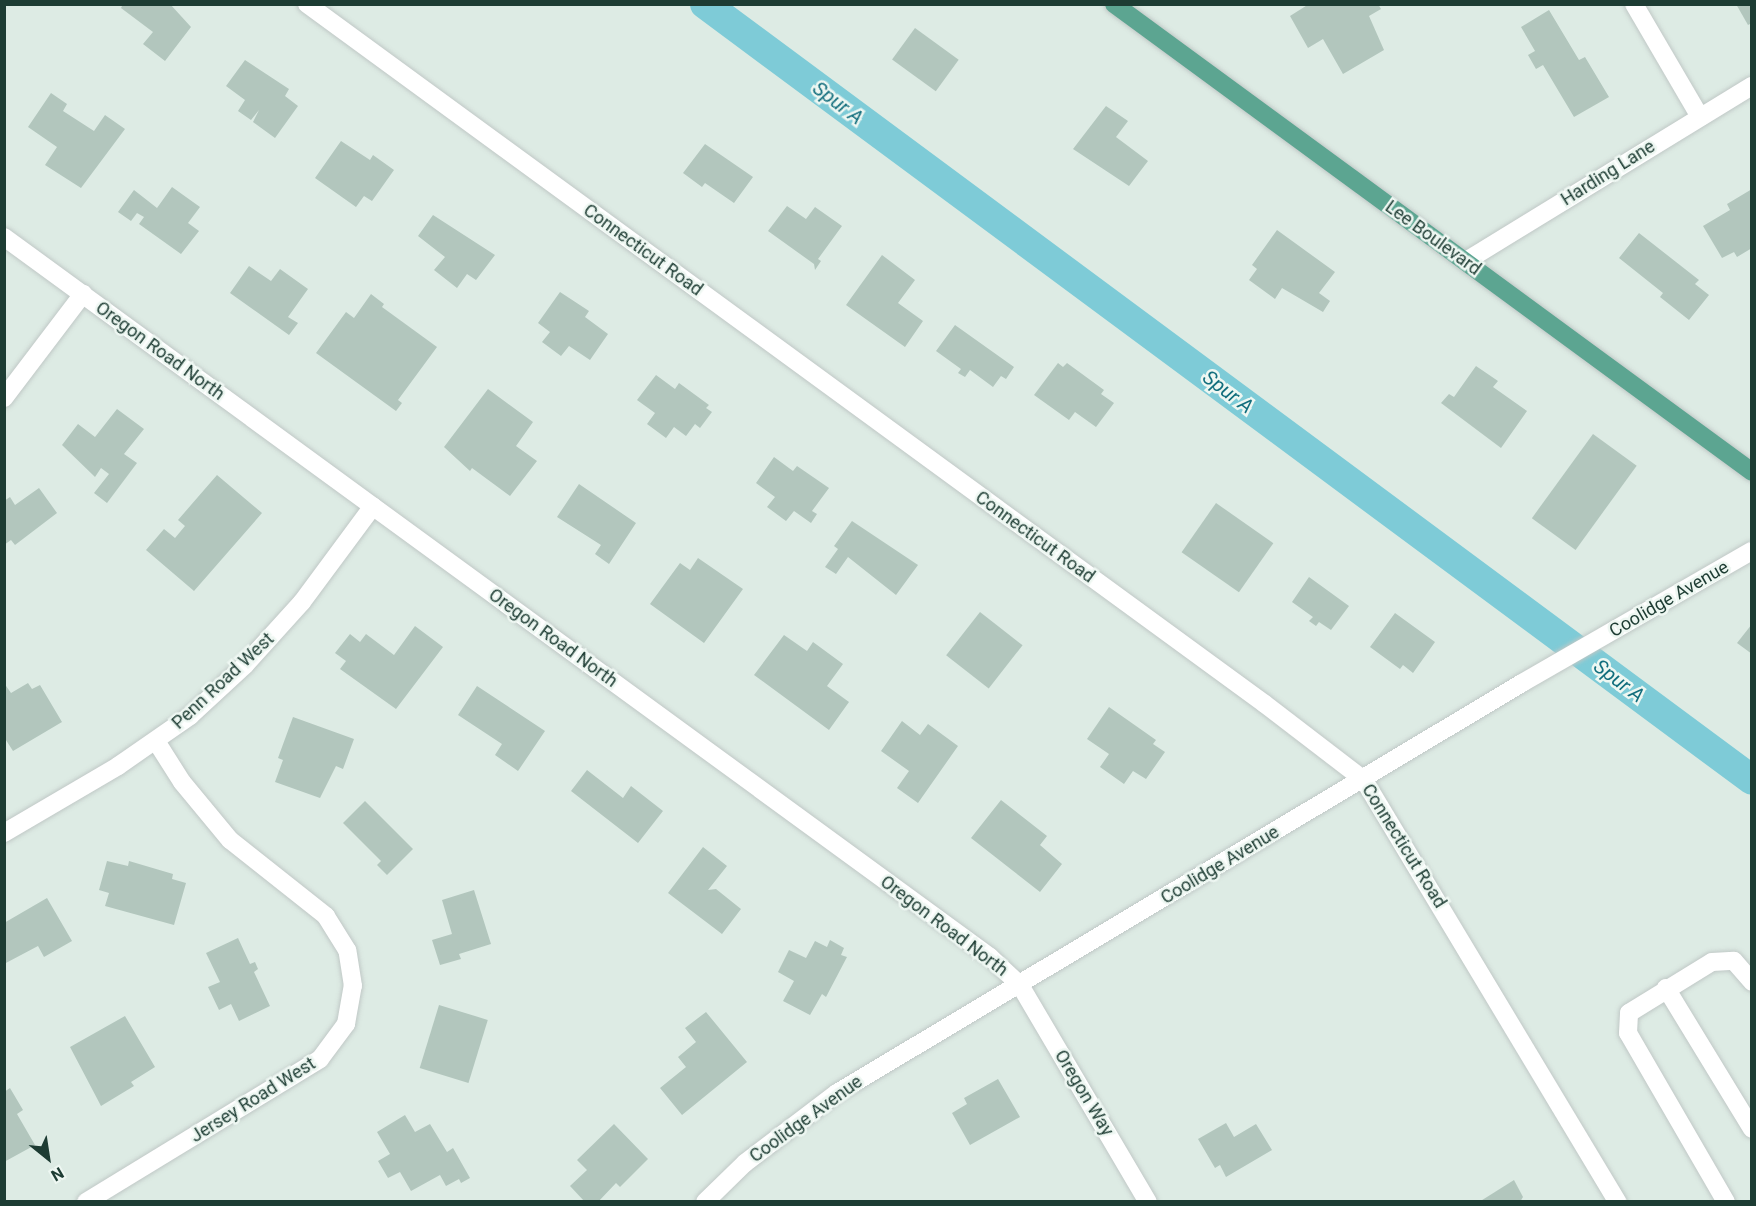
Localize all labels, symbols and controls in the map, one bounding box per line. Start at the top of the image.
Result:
water label: Spur A [808,76,868,130]
street label: Harding Lane [1557,136,1659,210]
street label: Lee Boulevard [1381,196,1485,280]
street label: Connecticut Road [579,200,707,300]
street label: Oregon Road North [91,297,229,405]
water label: Spur A [1198,365,1258,419]
street label: Connecticut Road [971,487,1099,587]
street label: Coolidge Avenue [1606,556,1732,642]
street label: Oregon Road North [484,584,622,692]
street label: Penn Road West [168,628,278,734]
water label: Spur A [1589,654,1649,708]
street label: Connecticut Road [1357,780,1451,912]
street label: Coolidge Avenue [1157,821,1283,909]
street label: Oregon Road North [876,871,1012,981]
street label: Oregon Way [1050,1046,1118,1140]
street label: Jersey Road West [186,1053,320,1147]
street label: Coolidge Avenue [745,1071,867,1167]
north arrow [18,1128,78,1188]
text: N [48,1163,67,1185]

